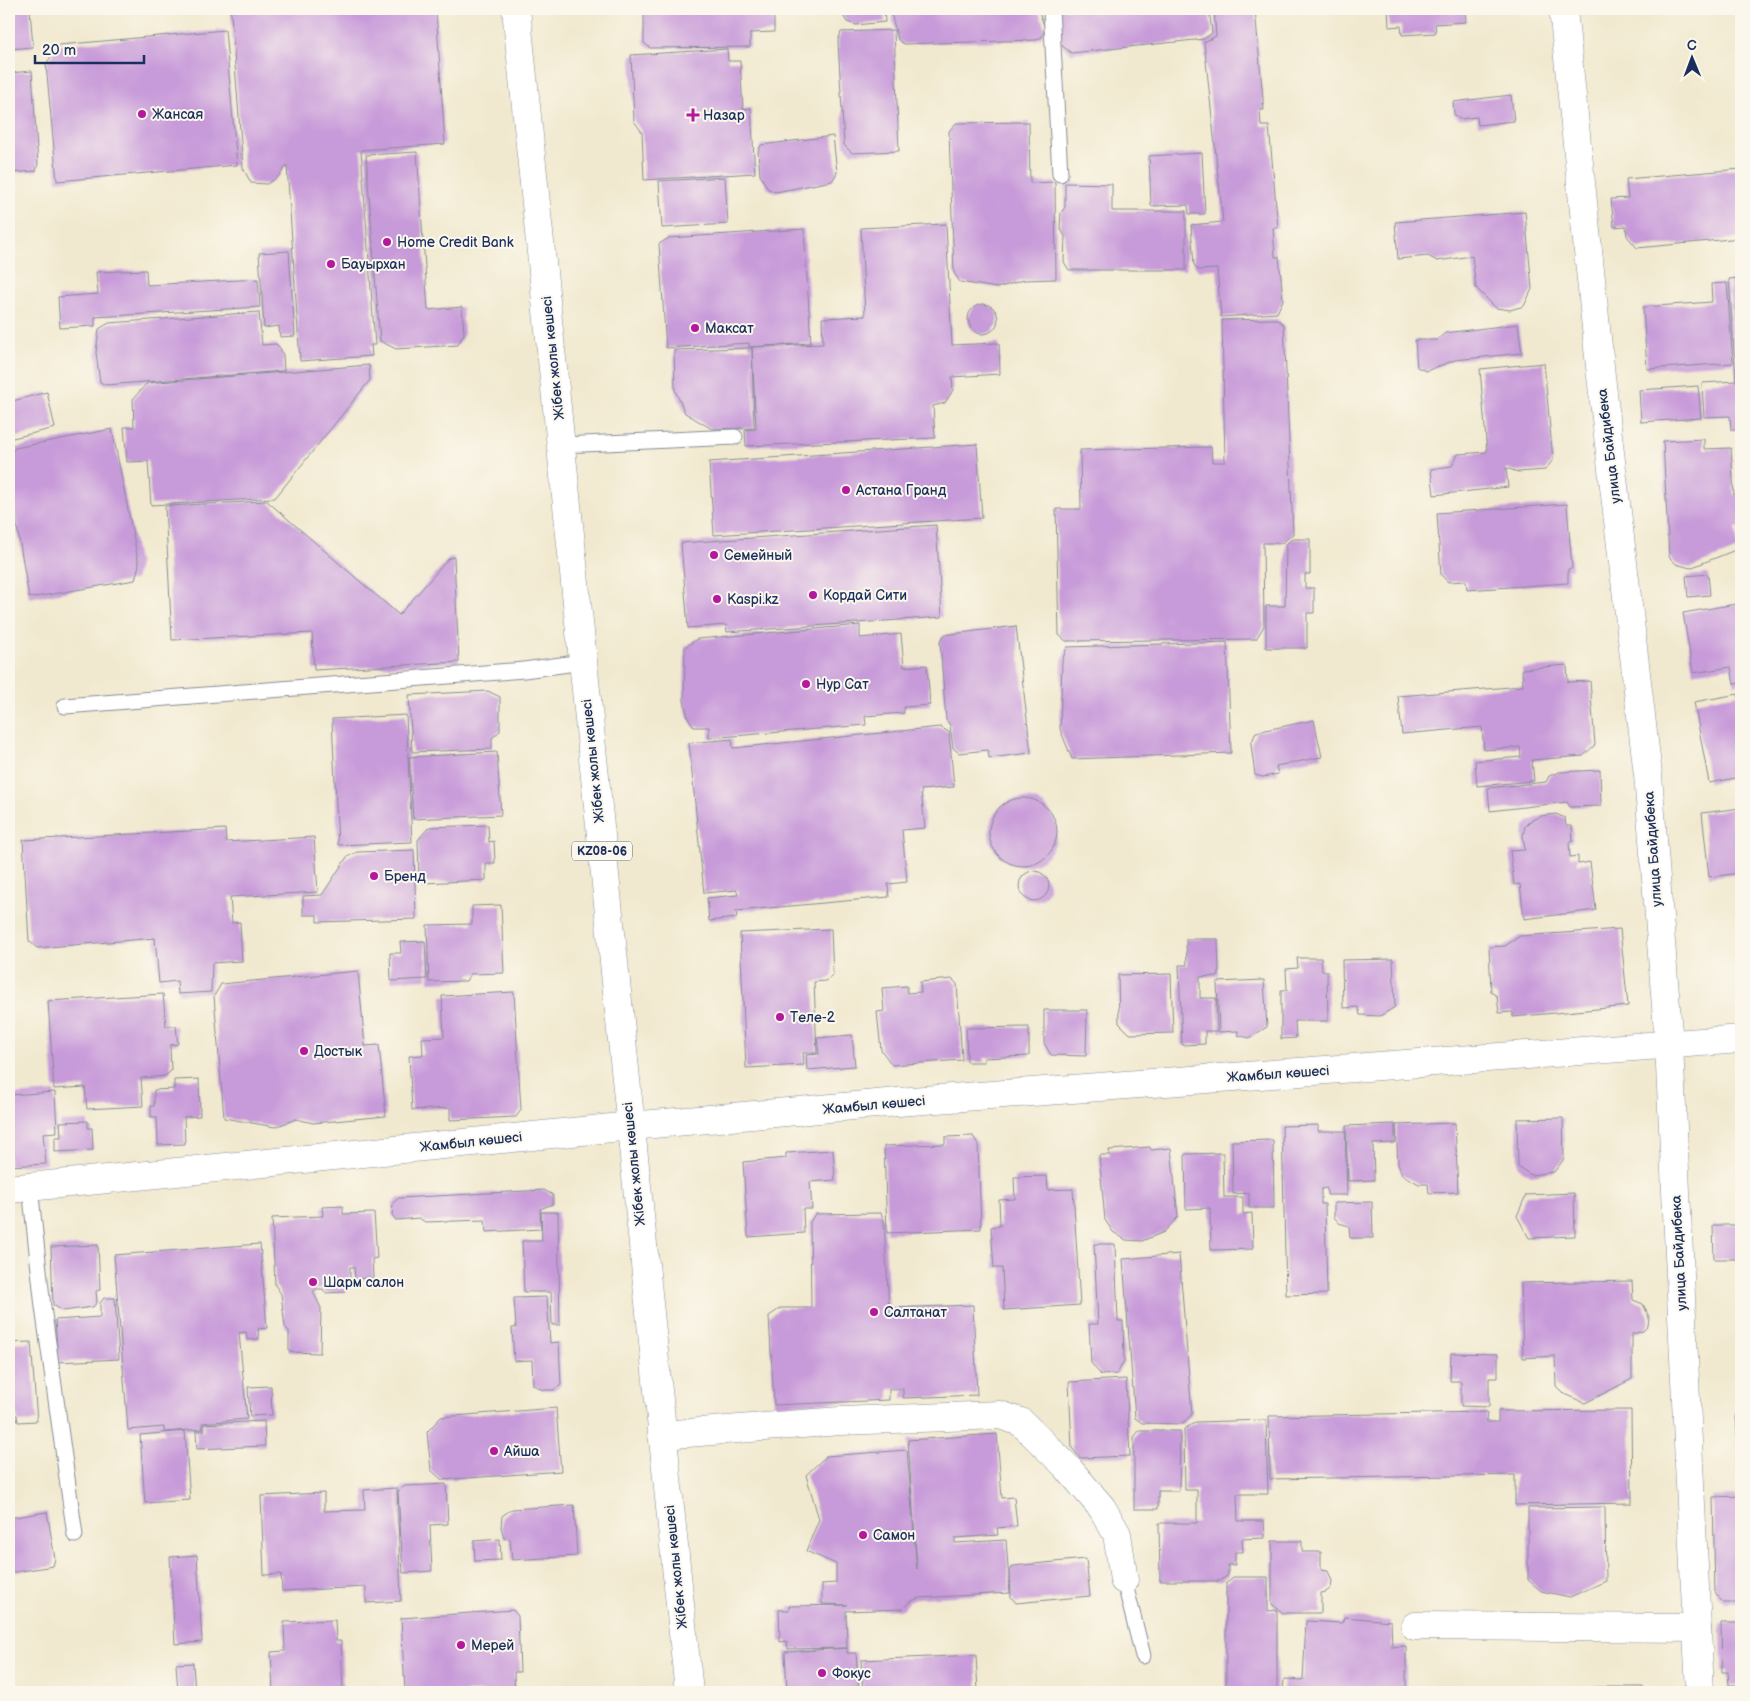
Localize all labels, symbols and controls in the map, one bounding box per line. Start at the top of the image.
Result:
scale bar [35,32,144,64]
north arrow [1668,32,1718,82]
text: С [1687,37,1697,54]
text: 20 m [42,41,76,60]
place label: Жансая [152,106,204,123]
place label: Назар [703,107,745,124]
marker: Жансая [136,108,148,120]
marker: Назар [687,109,699,121]
place label: Home Credit Bank [397,234,514,251]
marker: Home Credit Bank [381,236,393,248]
place label: Бауырхан [341,256,406,273]
marker: Бауырхан [325,258,337,270]
street label: Жібек жолы көшесі [538,295,568,421]
place label: Максат [705,320,754,337]
marker: Максат [689,322,701,334]
street label: улица Байдибека [1593,387,1624,504]
place label: Астана Гранд [855,482,947,499]
marker: Астана Гранд [840,484,852,496]
place label: Семейный [724,547,792,564]
marker: Семейный [708,549,720,561]
place label: Кордай Сити [823,587,907,604]
marker: Кордай Сити [807,589,819,601]
place label: Kaspi.kz [727,591,779,608]
marker: Kaspi.kz [711,593,723,605]
place label: Нур Сат [816,676,869,693]
marker: Нур Сат [800,678,812,690]
street label: Жібек жолы көшесі [578,698,608,824]
street label: улица Байдибека [1640,790,1666,907]
road number: KZ08-06 [572,841,632,860]
place label: Бренд [384,868,426,885]
marker: Бренд [368,870,380,882]
place label: Теле-2 [790,1009,836,1026]
marker: Теле-2 [774,1011,786,1023]
place label: Достык [314,1043,363,1060]
marker: Достык [298,1045,310,1057]
street label: Жамбыл көшесі [1226,1062,1330,1086]
street label: Жамбыл көшесі [822,1092,926,1118]
street label: Жібек жолы көшесі [619,1101,649,1227]
street label: Жамбыл көшесі [419,1128,523,1156]
street label: улица Байдибека [1667,1194,1691,1311]
place label: Шарм салон [323,1274,404,1291]
marker: Шарм салон [307,1276,319,1288]
place label: Салтанат [884,1304,947,1321]
marker: Салтанат [868,1306,880,1318]
place label: Айша [503,1443,540,1460]
marker: Айша [488,1445,500,1457]
street label: Жібек жолы көшесі [661,1504,691,1630]
place label: Самон [873,1527,915,1544]
marker: Самон [857,1529,869,1541]
place label: Мерей [471,1637,514,1654]
marker: Мерей [455,1639,467,1651]
place label: Фокус [832,1665,871,1682]
marker: Фокус [816,1667,828,1679]

